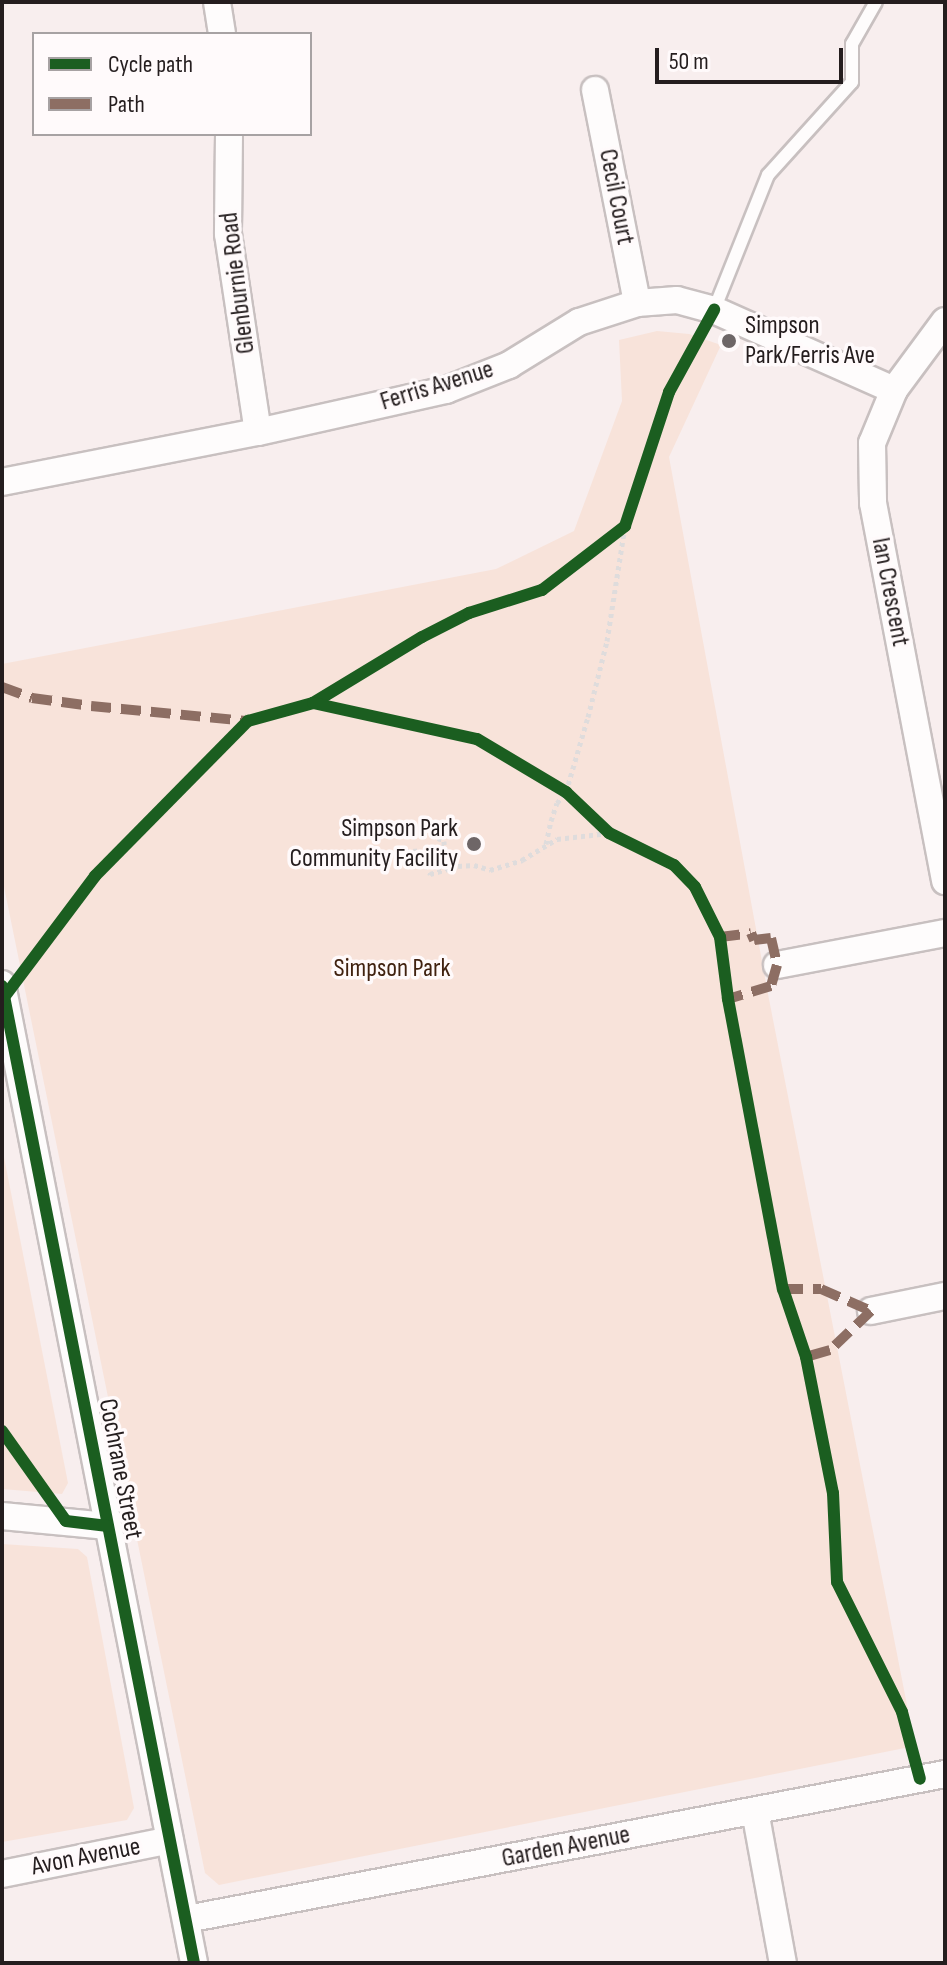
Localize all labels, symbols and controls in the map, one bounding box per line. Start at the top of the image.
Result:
legend [32,32,312,136]
scale bar [659,32,847,82]
text: 50 m [669,47,709,76]
text: Cycle path [108,50,193,79]
text: Path [108,90,145,119]
street label: Cecil Court [591,147,641,247]
street label: Glenburnie Road [214,210,262,356]
place label: Simpson Park/Ferris Ave [745,310,875,372]
marker: Simpson Park/Ferris Ave [720,332,738,350]
street label: Ferris Avenue [377,354,497,418]
street label: Ian Crescent [864,535,916,649]
place label: Simpson Park Community Facility [290,813,458,874]
marker: Simpson Park Community Facility [465,835,483,853]
park label: Simpson Park [334,953,450,985]
street label: Cochrane Street [91,1396,149,1542]
street label: Garden Avenue [499,1819,633,1875]
street label: Avon Avenue [29,1831,143,1883]

